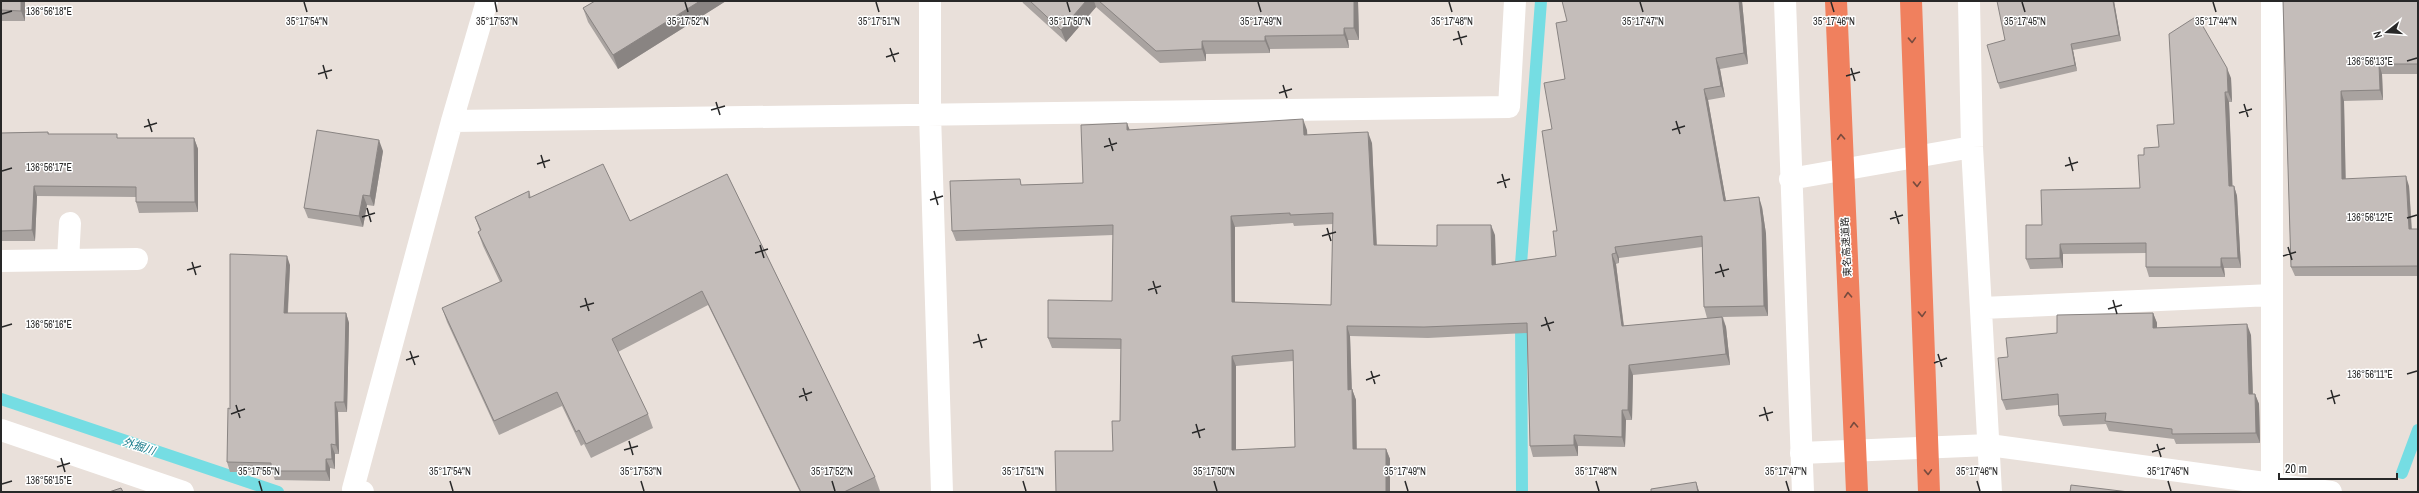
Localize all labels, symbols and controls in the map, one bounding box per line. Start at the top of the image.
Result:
text: 136°56'18"E [26,5,72,18]
north arrow [2367,12,2407,52]
text: 35°17'54"N [286,15,328,28]
text: 35°17'53"N [476,15,518,28]
text: 35°17'52"N [667,15,709,28]
text: 35°17'51"N [858,15,900,28]
text: 35°17'50"N [1049,15,1091,28]
text: 35°17'49"N [1240,15,1282,28]
text: 35°17'48"N [1431,15,1473,28]
text: 35°17'47"N [1622,15,1664,28]
text: 35°17'46"N [1813,15,1855,28]
text: 35°17'45"N [2004,15,2046,28]
text: 35°17'44"N [2195,15,2237,28]
text: N [2370,30,2385,40]
one-way arrow [1908,37,1916,43]
text: 136°56'13"E [2347,55,2393,68]
one-way arrow [1837,134,1845,140]
text: 136°56'17"E [26,161,72,174]
one-way arrow [1913,181,1922,187]
text: 136°56'12"E [2347,211,2393,224]
street label: 東名高速道路 [1838,217,1854,277]
one-way arrow [1844,292,1852,298]
one-way arrow [1918,311,1927,317]
text: 136°56'16"E [26,318,72,331]
text: 136°56'11"E [2347,368,2393,381]
one-way arrow [1849,422,1858,428]
water label: 外掘川 [121,434,158,458]
scale bar [2279,455,2397,481]
text: 20 m [2285,461,2307,477]
text: 35°17'55"N [238,465,280,478]
text: 35°17'54"N [429,465,471,478]
text: 35°17'53"N [620,465,662,478]
text: 35°17'52"N [811,465,853,478]
text: 35°17'51"N [1002,465,1044,478]
text: 35°17'50"N [1193,465,1235,478]
text: 35°17'49"N [1384,465,1426,478]
text: 35°17'48"N [1575,465,1617,478]
text: 35°17'47"N [1765,465,1807,478]
text: 35°17'46"N [1956,465,1998,478]
text: 35°17'45"N [2147,465,2189,478]
one-way arrow [1924,469,1933,475]
text: 136°56'15"E [26,474,72,487]

